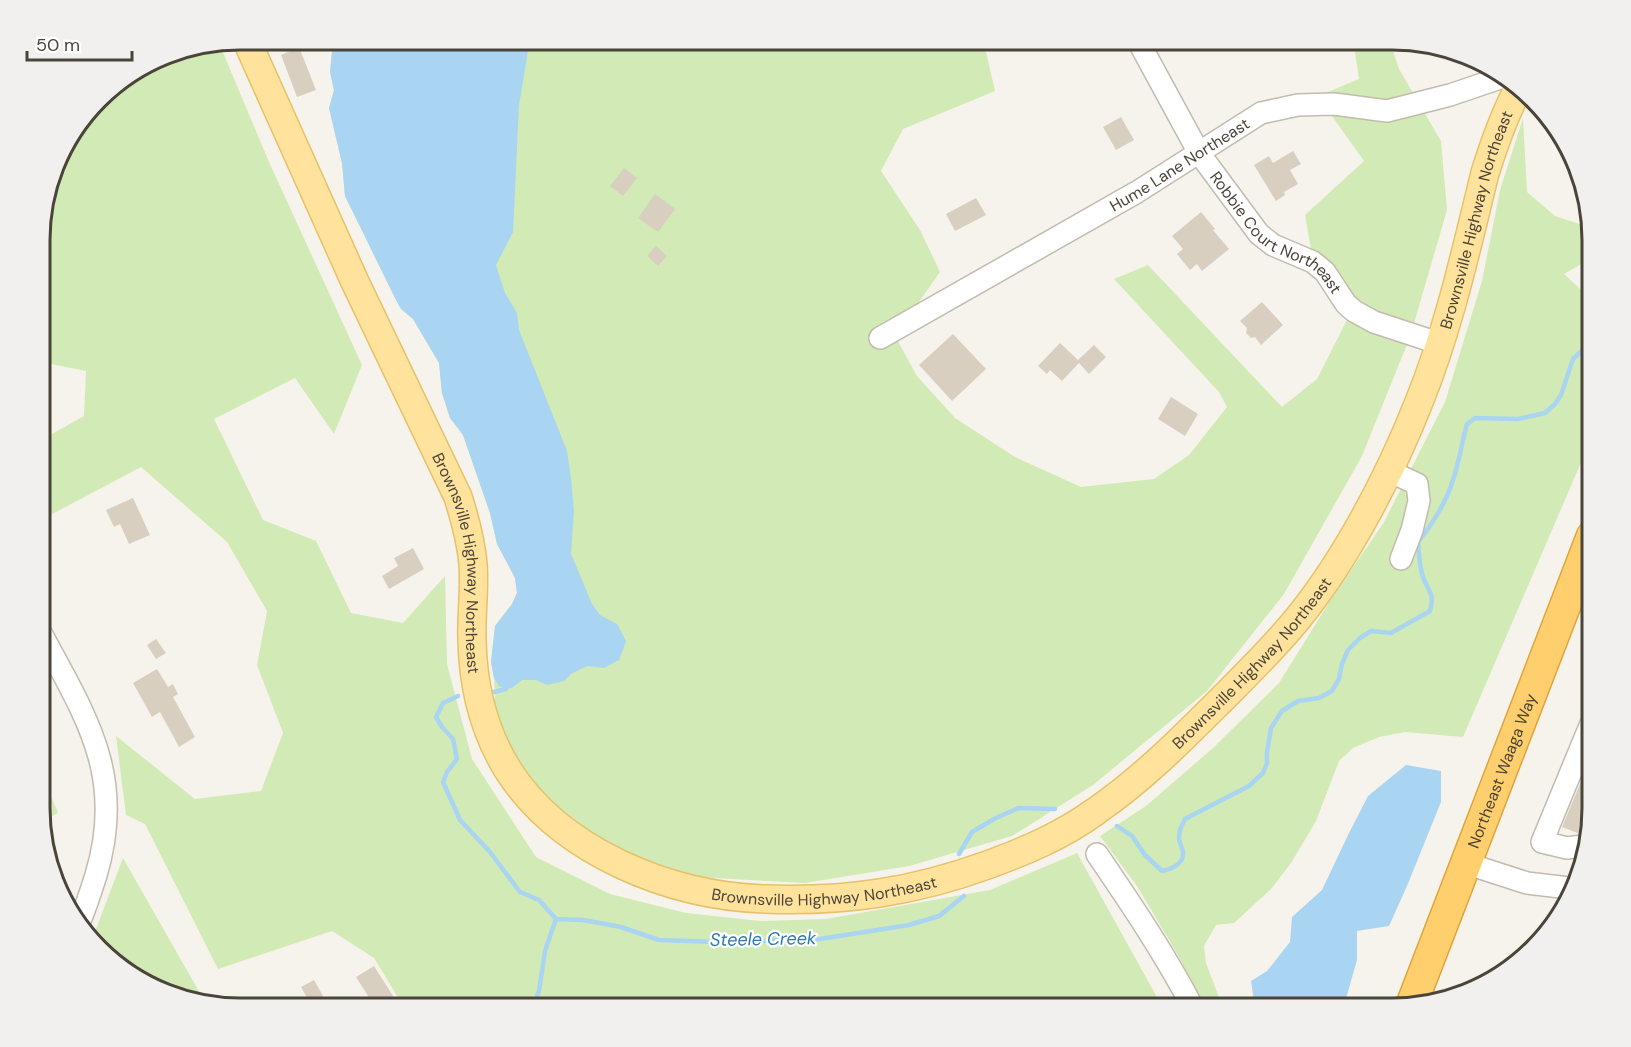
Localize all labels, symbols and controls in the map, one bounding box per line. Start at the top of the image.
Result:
scale bar [27,24,132,62]
text: 50 m [36,33,80,57]
street label: Brownsville Highway Northeast [1435,107,1517,332]
street label: Hume Lane Northeast [1106,113,1253,216]
street label: Robbie Court Northeast [1206,167,1347,298]
street label: Brownsville Highway Northeast [428,449,485,675]
street label: Brownsville Highway Northeast [1167,573,1336,753]
street label: Northeast Waaga Way [1462,690,1541,851]
street label: Brownsville Highway Northeast [710,871,939,910]
water label: Steele Creek [710,926,817,952]

